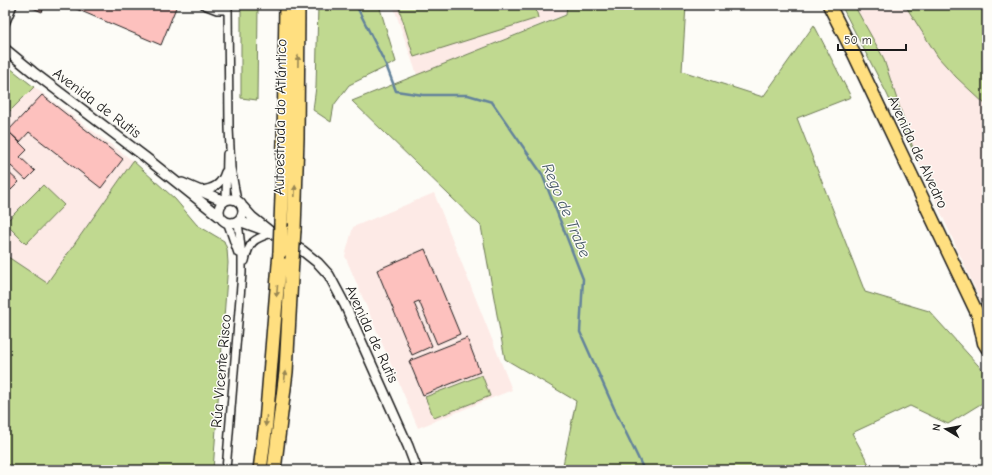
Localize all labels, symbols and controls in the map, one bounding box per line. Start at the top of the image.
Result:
scale bar [838,26,906,52]
text: 50 m [844,33,872,47]
street label: Autoestrada do Atlántico [270,39,290,195]
one-way arrow [295,54,301,67]
street label: Avenida de Rutis [49,64,145,142]
street label: Avenida de Alvedro [884,93,952,211]
water label: Rego de Trabe [538,161,594,260]
one-way arrow [292,184,298,197]
street label: Avenida de Rutis [342,282,402,386]
one-way arrow [273,285,280,297]
street label: Rúa Vicente Risco [207,313,235,429]
one-way arrow [282,370,288,382]
north arrow [926,409,966,449]
one-way arrow [263,415,269,427]
text: N [930,423,944,432]

